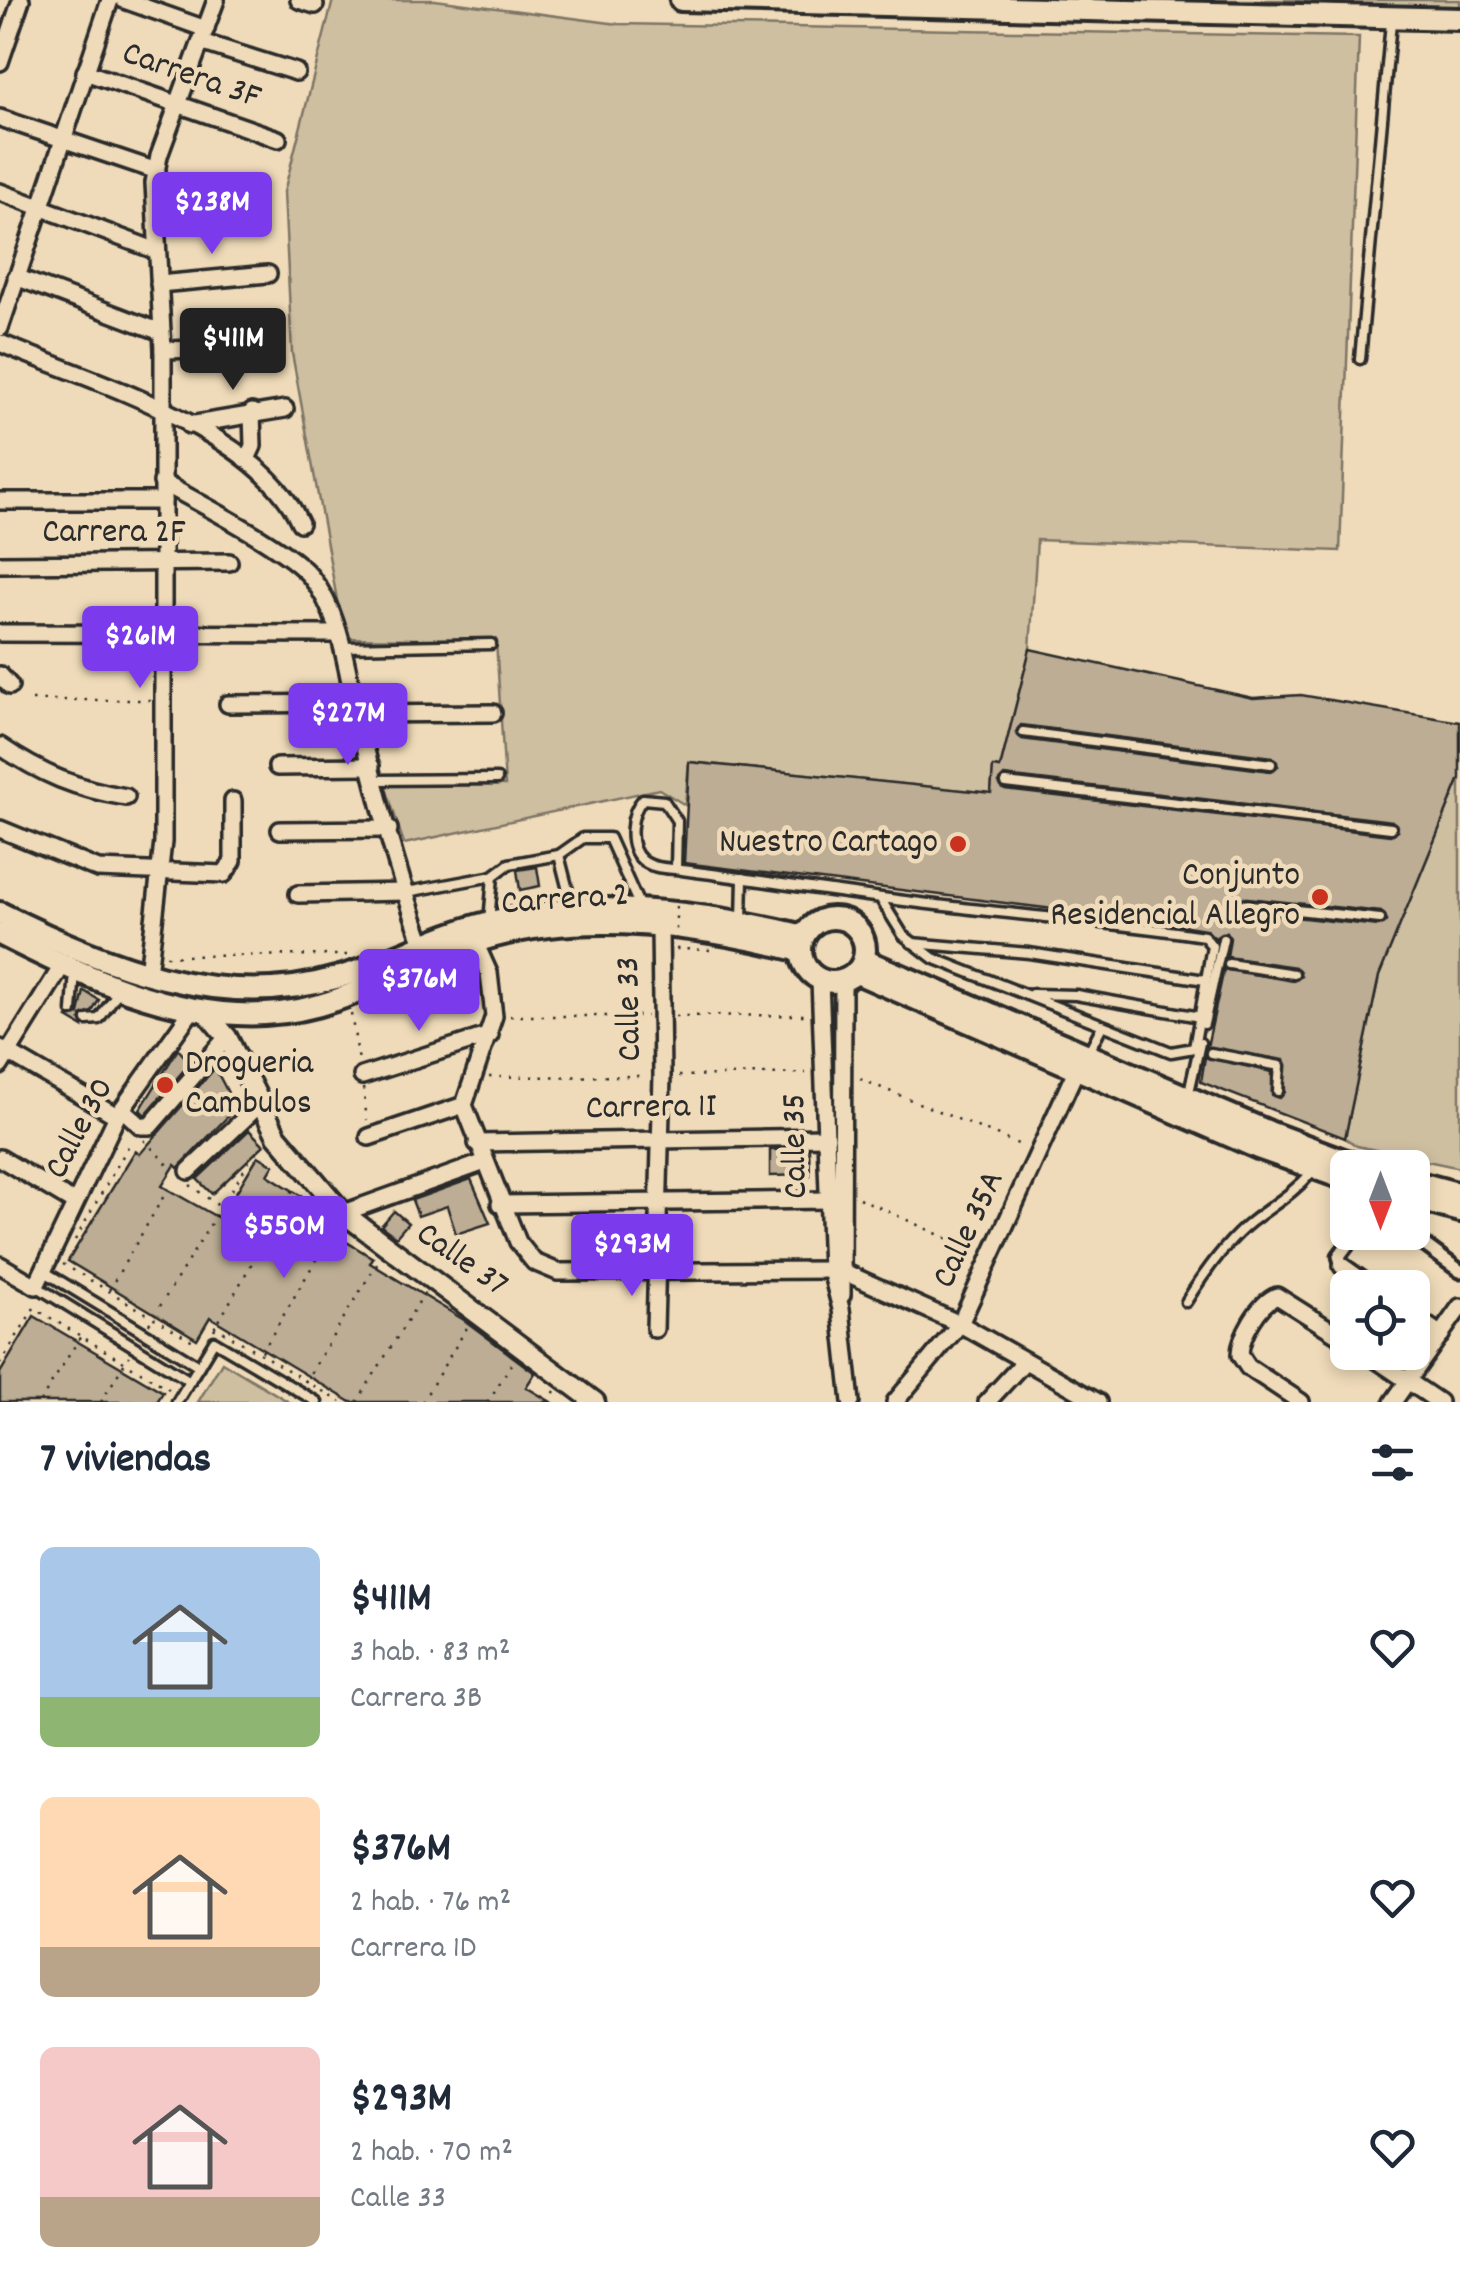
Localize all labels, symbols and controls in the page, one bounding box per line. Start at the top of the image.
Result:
street label: Carrera 3F [115,30,267,124]
pin: $238M [142,172,282,257]
text: $238M [174,181,250,227]
pin: $411M [163,308,303,393]
text: $411M [202,317,264,363]
street label: Carrera 2F [42,509,186,559]
pin: $261M [70,606,210,691]
text: $261M [104,615,176,661]
pin: $227M [278,683,418,768]
text: $227M [310,692,386,738]
place label: Nuestro Cartago [719,819,938,869]
marker: Nuestro Cartago [947,833,969,855]
place label: Conjunto Residencial Allegro [1050,852,1300,942]
street label: Carrera 2 [500,872,630,930]
marker: Conjunto Residencial Allegro [1309,886,1331,908]
pin: $376M [349,949,489,1034]
street label: Calle 33 [605,956,657,1062]
text: $376M [380,958,458,1004]
place label: Drogueria Cambulos [185,1040,314,1130]
street label: Calle 30 [33,1069,129,1189]
marker: Drogueria Cambulos [154,1074,176,1096]
street label: Carrera 1I [585,1083,717,1135]
street label: Calle 35 [771,1093,823,1199]
north arrow [1330,1150,1430,1250]
map controls [1330,1150,1430,1370]
street label: Calle 35A [921,1163,1019,1297]
pin: $550M [214,1196,354,1281]
text: $550M [243,1205,325,1251]
street label: Calle 37 [405,1211,517,1311]
pin: $293M [562,1214,702,1299]
text: $293M [593,1223,671,1269]
button: locate [1330,1270,1430,1370]
text: 7 viviendas [40,1432,211,1492]
icon: filters [1365,1435,1420,1490]
text: $411M [350,1571,432,1631]
icon: home [120,1587,240,1707]
icon: heart [1365,1620,1420,1675]
text: 3 hab. · 83 m² [350,1631,510,1677]
text: Carrera 3B [350,1677,482,1723]
text: $376M [350,1821,451,1881]
icon: home [120,1837,240,1957]
icon: heart [1365,1870,1420,1925]
text: 2 hab. · 76 m² [350,1881,511,1927]
text: Carrera 1D [350,1927,476,1973]
text: $293M [350,2071,452,2131]
icon: home [120,2087,240,2207]
icon: heart [1365,2120,1420,2175]
text: 2 hab. · 70 m² [350,2131,513,2177]
text: Calle 33 [350,2177,446,2223]

